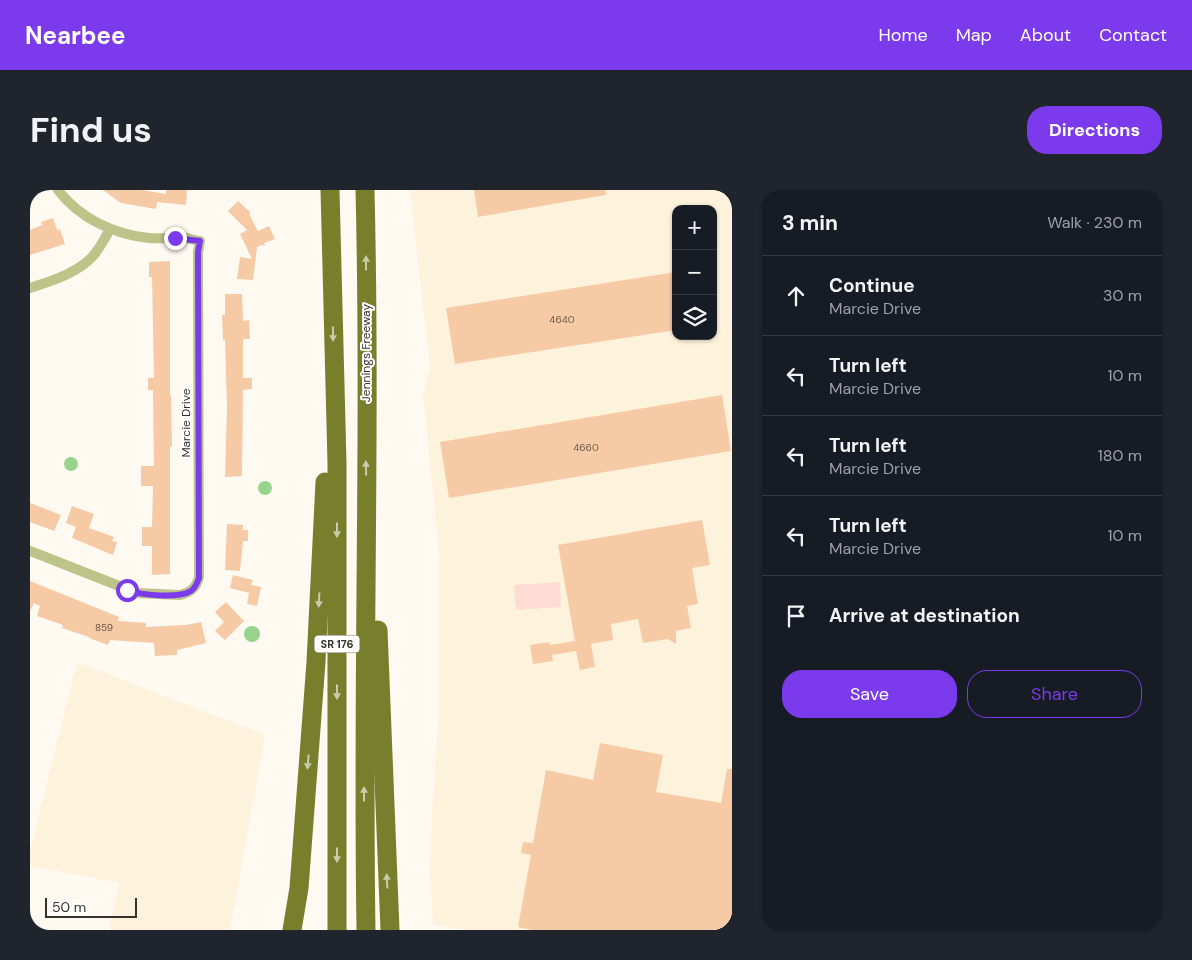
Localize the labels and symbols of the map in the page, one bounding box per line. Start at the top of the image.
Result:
route end [164,227,187,250]
one-way arrow [362,255,370,271]
street label: Jennings Freeway [358,304,374,402]
house number: 4640 [549,313,575,326]
one-way arrow [329,326,337,342]
street label: Marcie Drive [178,388,194,458]
house number: 4660 [573,441,599,454]
one-way arrow [362,460,370,476]
one-way arrow [333,522,341,538]
route start [116,579,139,602]
one-way arrow [315,592,323,608]
house number: 859 [95,621,113,634]
road number: SR 176 [314,636,360,652]
one-way arrow [333,685,341,701]
one-way arrow [304,754,312,770]
one-way arrow [360,786,368,802]
one-way arrow [333,847,341,863]
one-way arrow [383,873,391,889]
scale bar [45,895,138,918]

